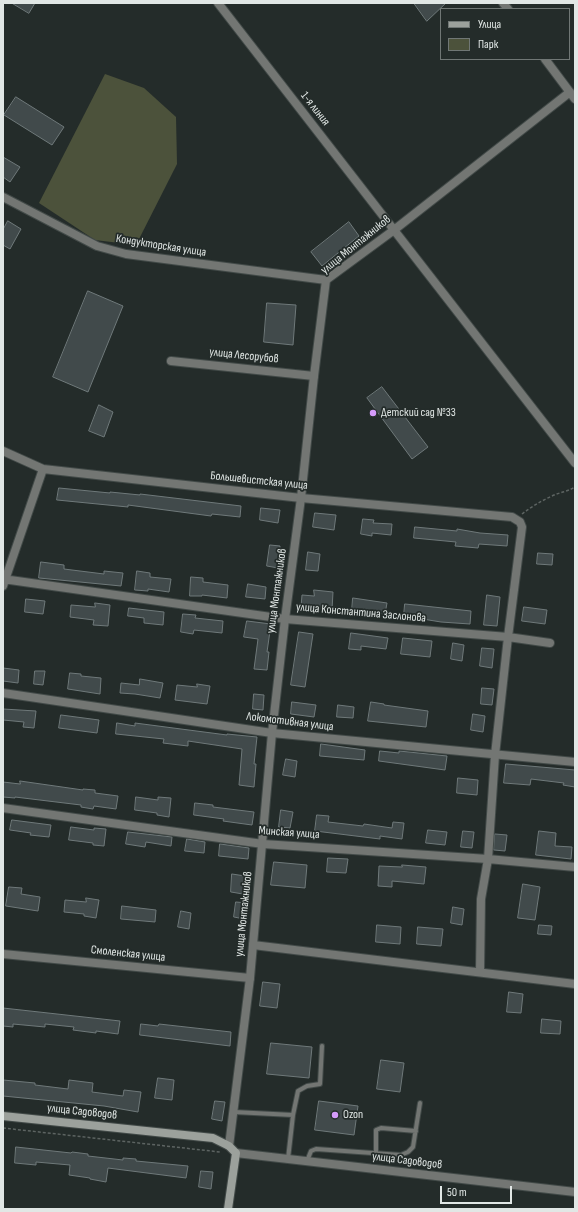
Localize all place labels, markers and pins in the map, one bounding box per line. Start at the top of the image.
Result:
place label: Детский сад №33 [381,406,456,420]
marker: Детский сад №33 [368,408,378,418]
place label: Ozon [343,1108,363,1122]
marker: Ozon [330,1110,340,1120]

